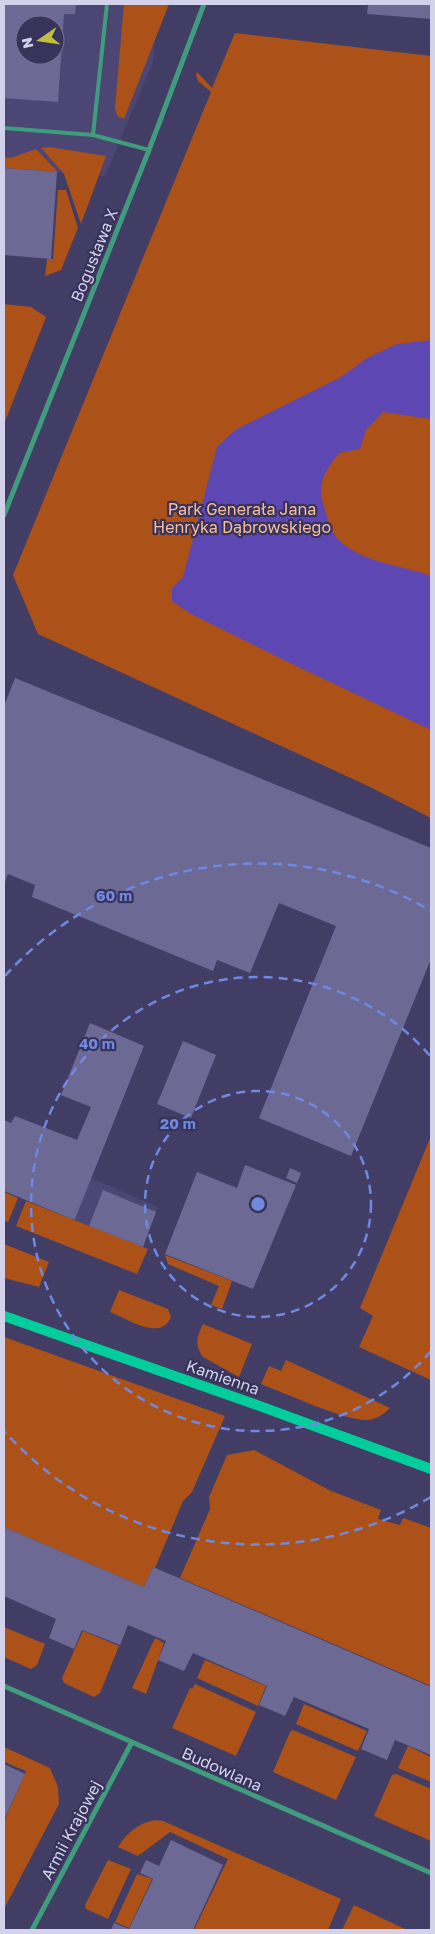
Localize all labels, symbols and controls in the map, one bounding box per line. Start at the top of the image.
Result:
north arrow [15,15,65,65]
text: N [17,36,36,50]
street label: Bogusława X [66,205,122,305]
park label: Park Generała Jana Henryka Dąbrowskiego [153,499,331,537]
text: 60 m [96,886,132,904]
text: 40 m [79,1034,115,1052]
text: 20 m [160,1114,196,1132]
centre of rings [249,1195,267,1213]
street label: Kamienna [184,1355,262,1399]
street label: Budowlana [179,1742,265,1796]
street label: Armii Krajowej [36,1777,106,1883]

